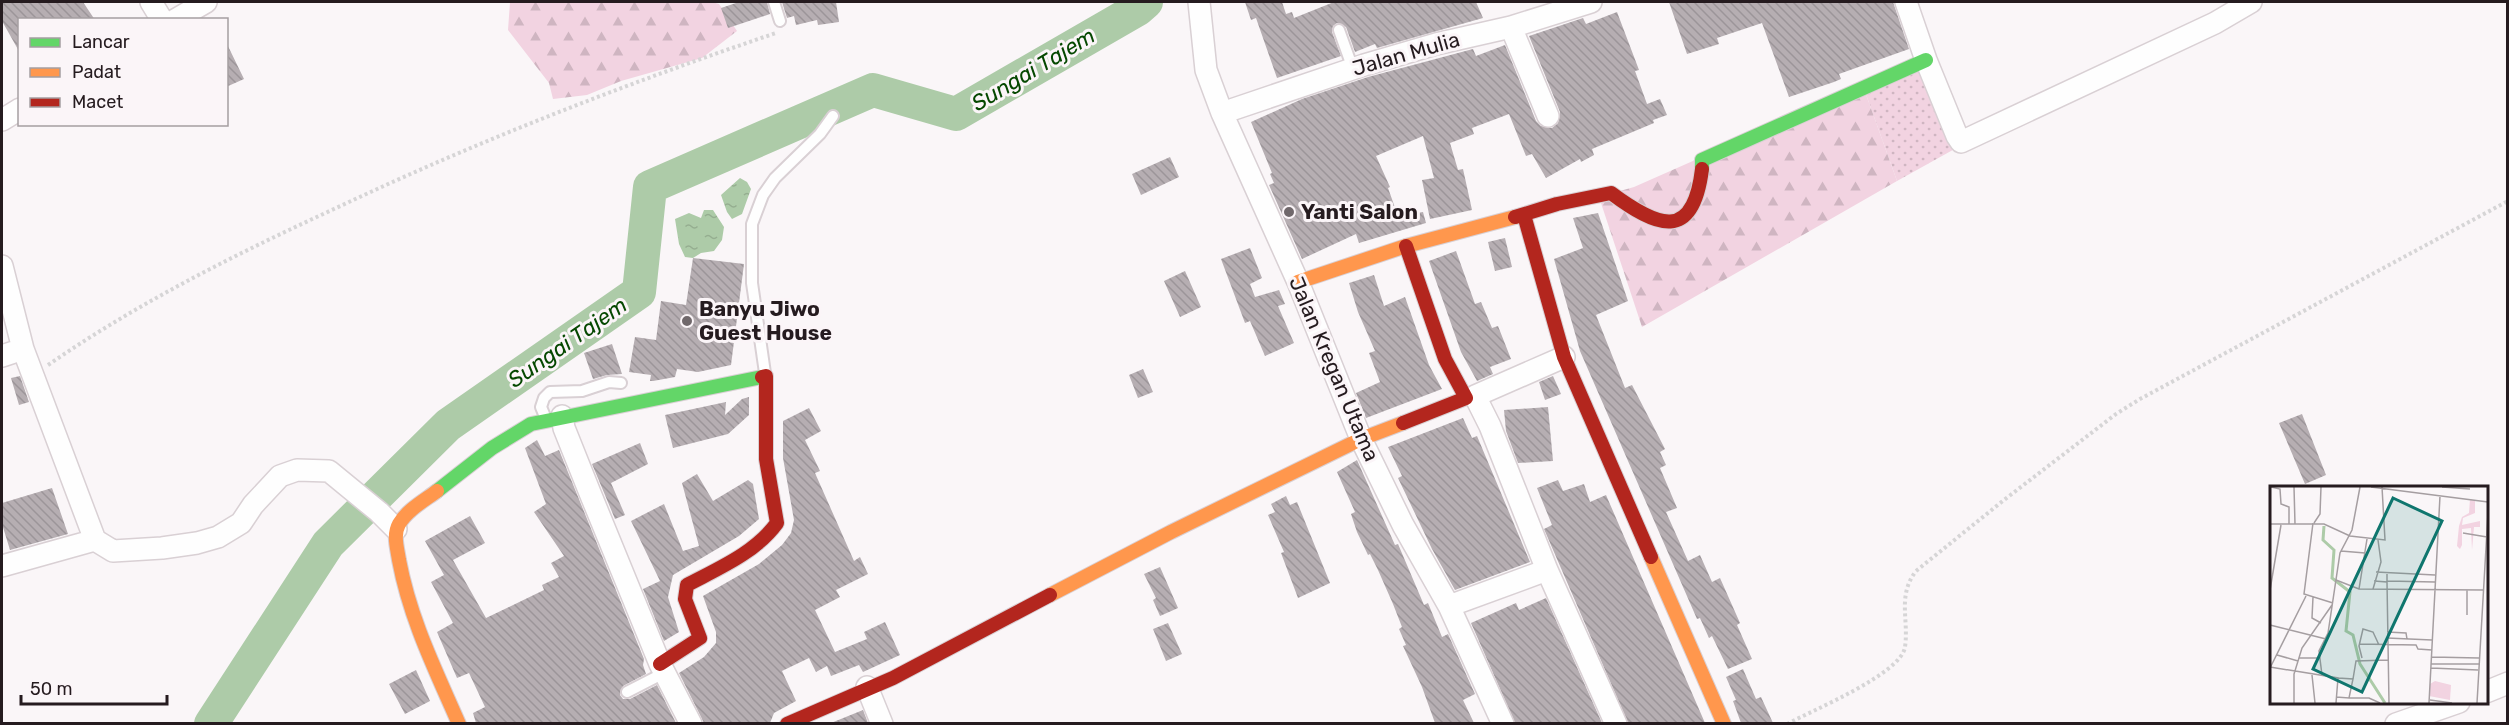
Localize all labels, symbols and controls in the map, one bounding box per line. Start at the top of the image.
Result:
legend [18,18,228,126]
water label: Sungai Tajem [967,22,1100,117]
street label: Jalan Mulia [1349,26,1462,81]
text: Lancar [72,31,130,53]
text: Padat [72,61,121,83]
text: Macet [72,91,123,113]
place label: Yanti Salon [1301,199,1418,224]
marker: Yanti Salon [1282,205,1296,219]
street label: Jalan Kregan Utama [1284,273,1385,465]
water label: Sungai Tajem [502,291,632,393]
place label: Banyu Jiwo Guest House [699,296,832,345]
marker: Banyu Jiwo Guest House [680,314,694,328]
inset map [2270,486,2488,704]
scale bar [21,668,166,706]
text: 50 m [30,678,73,700]

